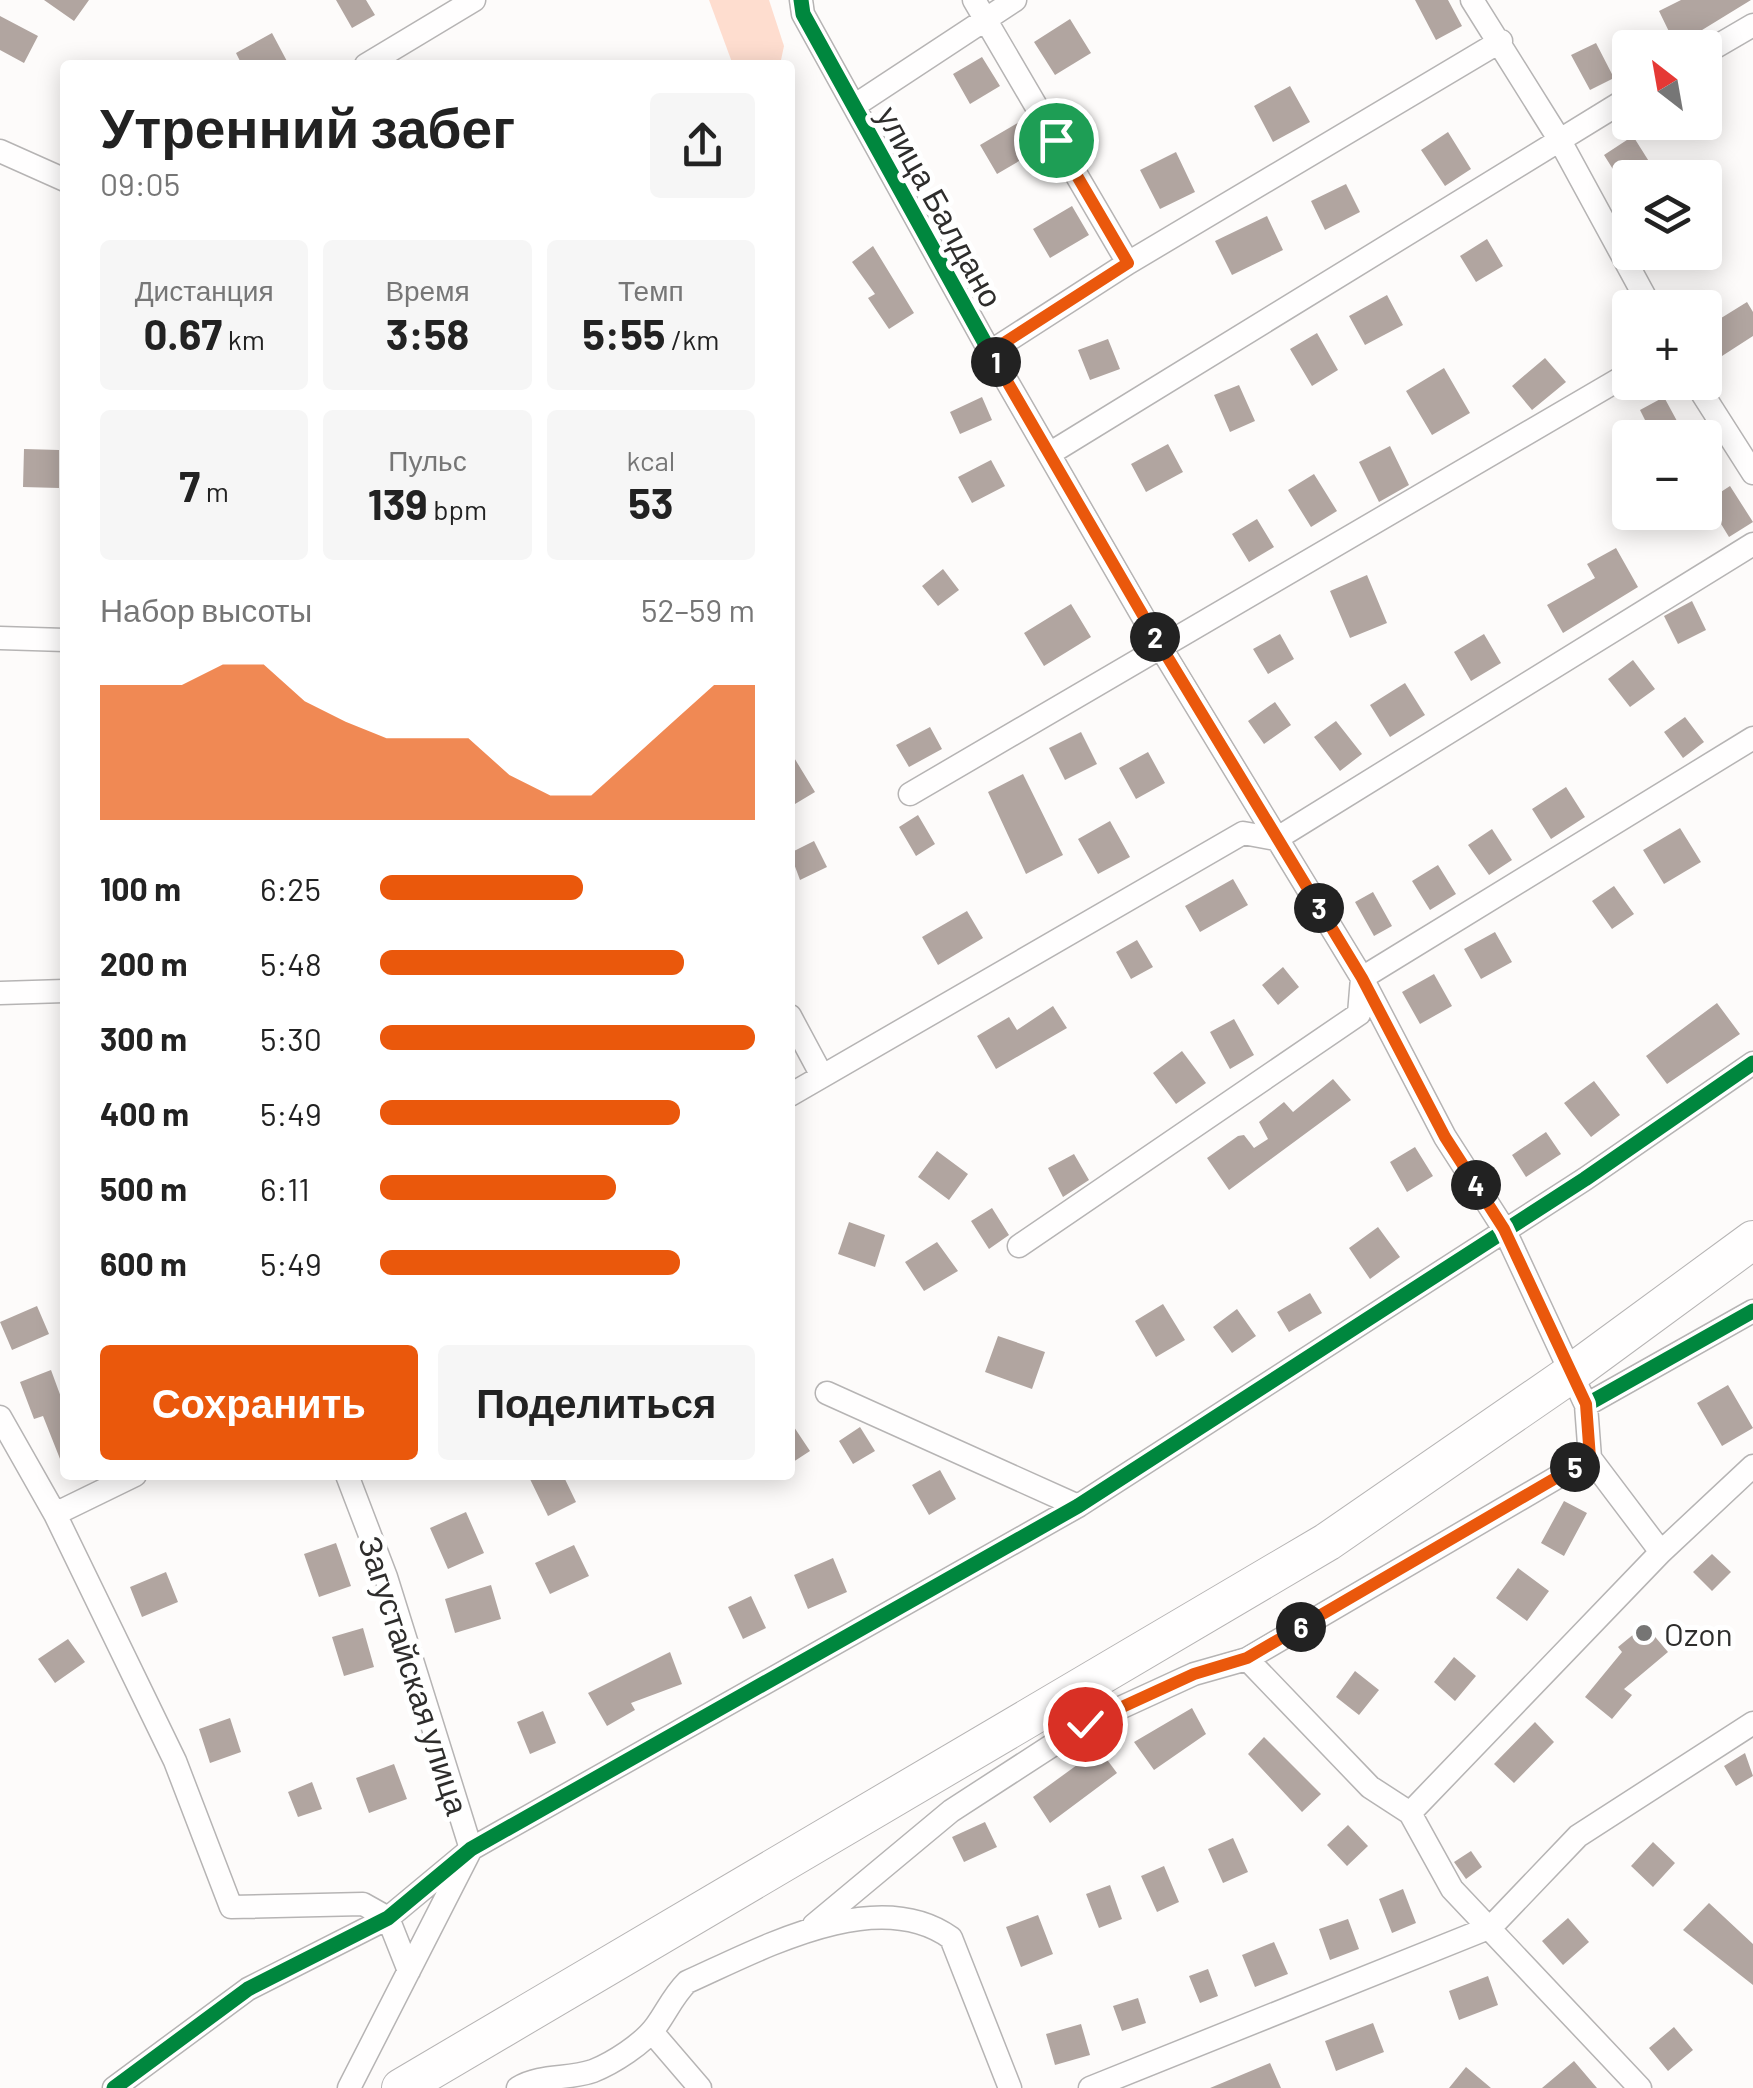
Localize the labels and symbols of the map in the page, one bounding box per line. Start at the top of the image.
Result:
north arrow [1612,30,1722,140]
pin [1014,98,1099,183]
street label: улица Балдано [869,99,1012,314]
pin: 1 [971,337,1021,387]
pin: 2 [1130,612,1180,662]
pin: 3 [1294,883,1344,933]
pin: 4 [1451,1160,1501,1210]
pin: 5 [1550,1442,1600,1492]
street label: Загустайская улица [351,1531,478,1820]
pin: 6 [1276,1602,1326,1652]
place label: Ozon [1664,1614,1733,1652]
marker: Ozon [1633,1622,1655,1644]
pin [1043,1682,1128,1767]

